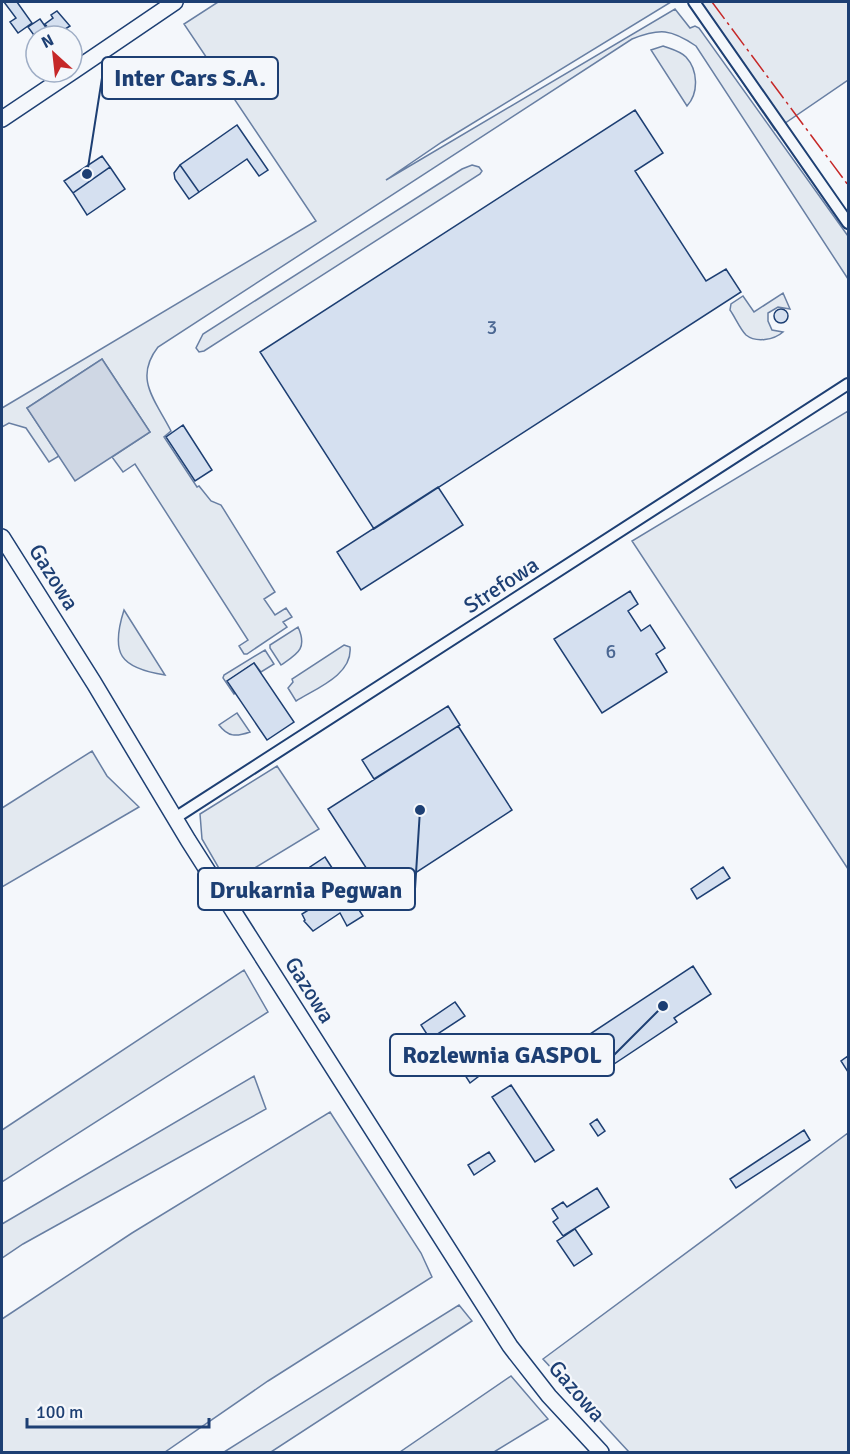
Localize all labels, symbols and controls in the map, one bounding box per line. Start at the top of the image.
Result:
north arrow [24,24,84,84]
text: N [38,30,57,53]
callout: Inter Cars S.A. [102,57,278,99]
text: Inter Cars S.A. [114,63,266,93]
house number: 3 [487,315,497,340]
street label: Gazowa [23,539,85,615]
street label: Strefowa [458,551,544,619]
house number: 6 [606,639,616,664]
callout: Drukarnia Pegwan [198,868,415,910]
text: Drukarnia Pegwan [210,875,402,905]
street label: Gazowa [279,952,341,1028]
callout: Rozlewnia GASPOL [390,1034,614,1076]
text: Rozlewnia GASPOL [402,1040,602,1070]
street label: Gazowa [543,1355,611,1427]
scale bar [27,1391,208,1429]
text: 100 m [36,1401,83,1423]

